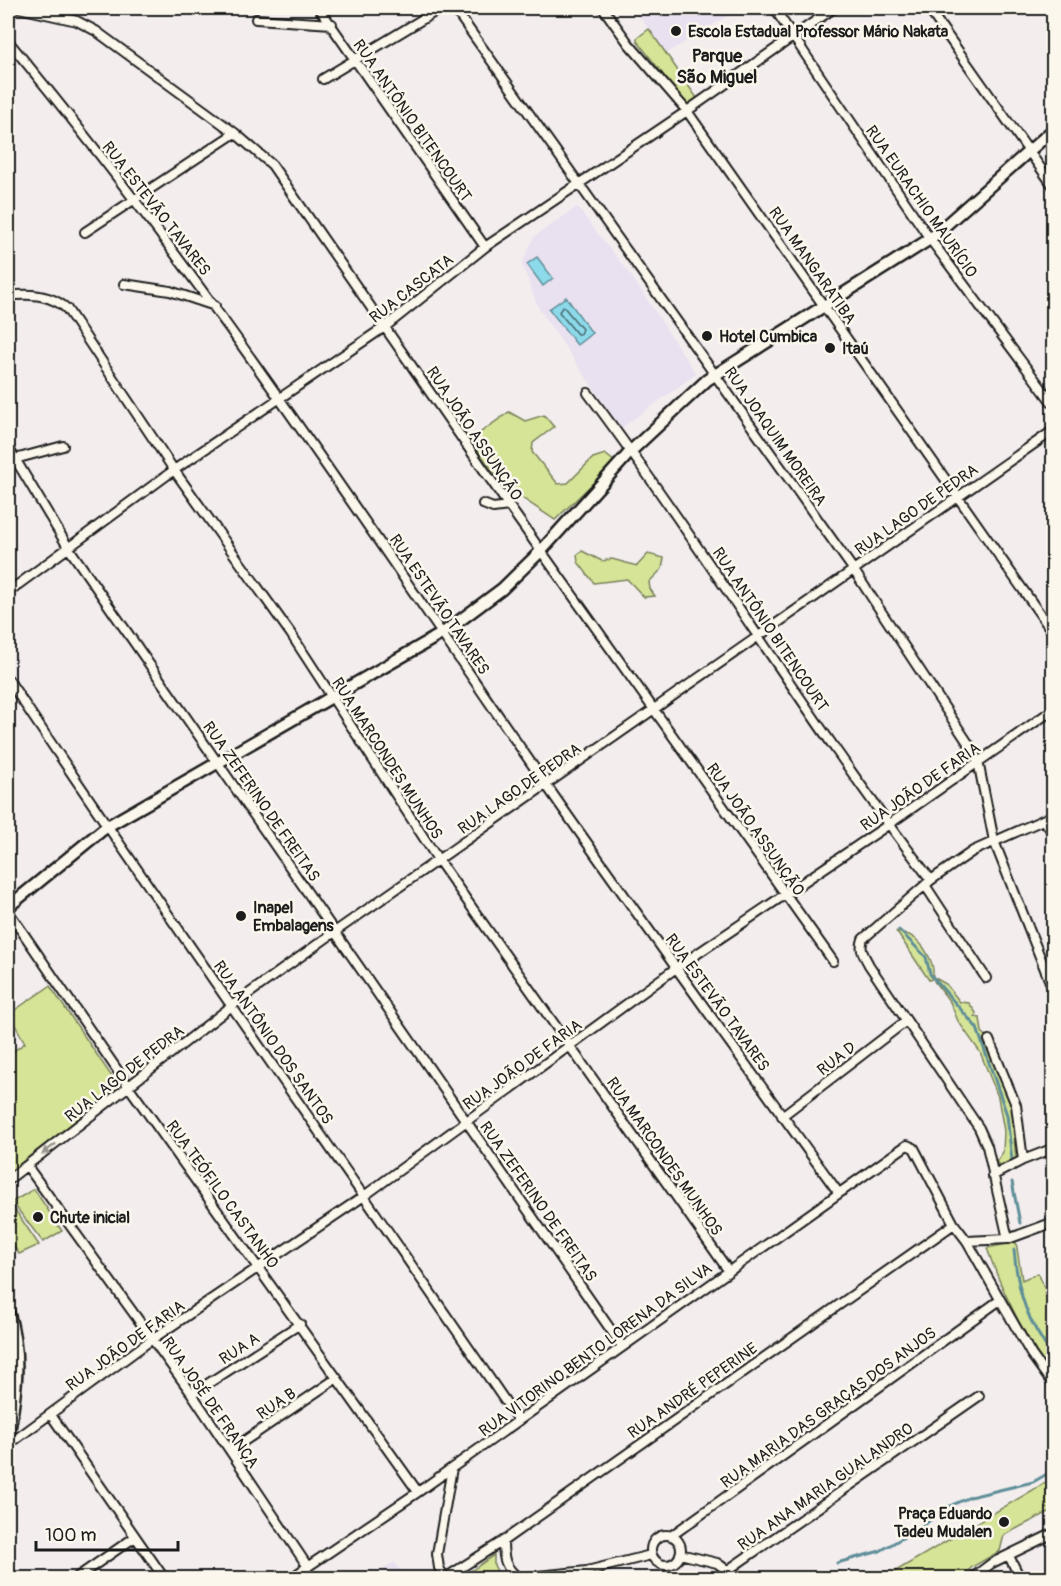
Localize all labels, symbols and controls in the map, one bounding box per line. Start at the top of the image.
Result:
place label: Escola Estadual Professor Mário Nakata [688,22,949,42]
marker: Escola Estadual Professor Mário Nakata [669,24,683,38]
street label: RUA ANTÔNIO BITENCOURT [348,36,476,206]
district label: Parque São Miguel [677,45,757,89]
street label: RUA EURACHIO MAURÍCIO [861,122,981,282]
street label: RUA ESTEVÃO TAVARES [98,137,215,280]
street label: RUA MANGARATIBA [764,203,860,328]
street label: RUA CASCATA [366,250,458,328]
place label: Hotel Cumbica [719,327,818,347]
marker: Hotel Cumbica [700,329,714,343]
place label: Itaú [842,339,869,359]
marker: Itaú [823,341,837,355]
street label: RUA JOÃO ASSUNÇÃO [422,363,526,504]
street label: RUA JOAQUIM MOREIRA [720,363,831,510]
street label: RUA LAGO DE PEDRA [851,460,982,560]
street label: RUA ESTEVÃO TAVARES [385,531,494,679]
street label: RUA ANTÔNIO BITENCOURT [708,544,833,715]
street label: RUA MARCONDES MUNHOS [327,674,447,843]
street label: RUA ZEFERINO DE FREITAS [198,718,324,885]
street label: RUA JOÃO DE FARIA [857,738,984,836]
street label: RUA LAGO DE PEDRA [454,739,585,839]
street label: RUA JOÃO ASSUNÇÃO [702,759,809,900]
place label: Inapel Embalagens [253,898,334,936]
marker: Inapel Embalagens [234,909,248,923]
street label: RUA ESTEVÃO TAVARES [661,930,774,1075]
street label: RUA ANTÔNIO DOS SANTOS [209,957,337,1128]
street label: RUA JOÃO DE FARIA [459,1015,586,1115]
street label: RUA LAGO DE PEDRA [61,1021,188,1127]
street label: RUA D [813,1037,860,1080]
street label: RUA MARCONDES MUNHOS [602,1074,727,1240]
street label: RUA TEÓFILO CASTANHO [162,1116,283,1272]
street label: RUA ZEFERINO DE FREITAS [475,1118,601,1285]
one-way arrow [42,1142,57,1154]
place label: Chute inicial [50,1208,130,1228]
marker: Chute inicial [31,1210,45,1224]
street label: RUA VITORINO BENTO LORENA DA SILVA [475,1258,716,1441]
street label: RUA JOÃO DE FARIA [62,1296,189,1396]
street label: RUA MARIA DAS GRAÇAS DOS ANJOS [717,1323,940,1493]
street label: RUA A [216,1328,263,1369]
street label: RUA JOSÉ DE FRANÇA [157,1333,263,1472]
street label: RUA ANDRÉ PEPERINE [624,1339,761,1443]
street label: RUA B [253,1384,300,1424]
street label: RUA ANA MARIA GUALANDRO [734,1419,917,1555]
place label: Praça Eduardo Tadeu Mudalen [893,1504,992,1542]
scale bar [36,1514,178,1552]
marker: Praça Eduardo Tadeu Mudalen [997,1515,1011,1529]
text: 100 m [45,1524,97,1547]

